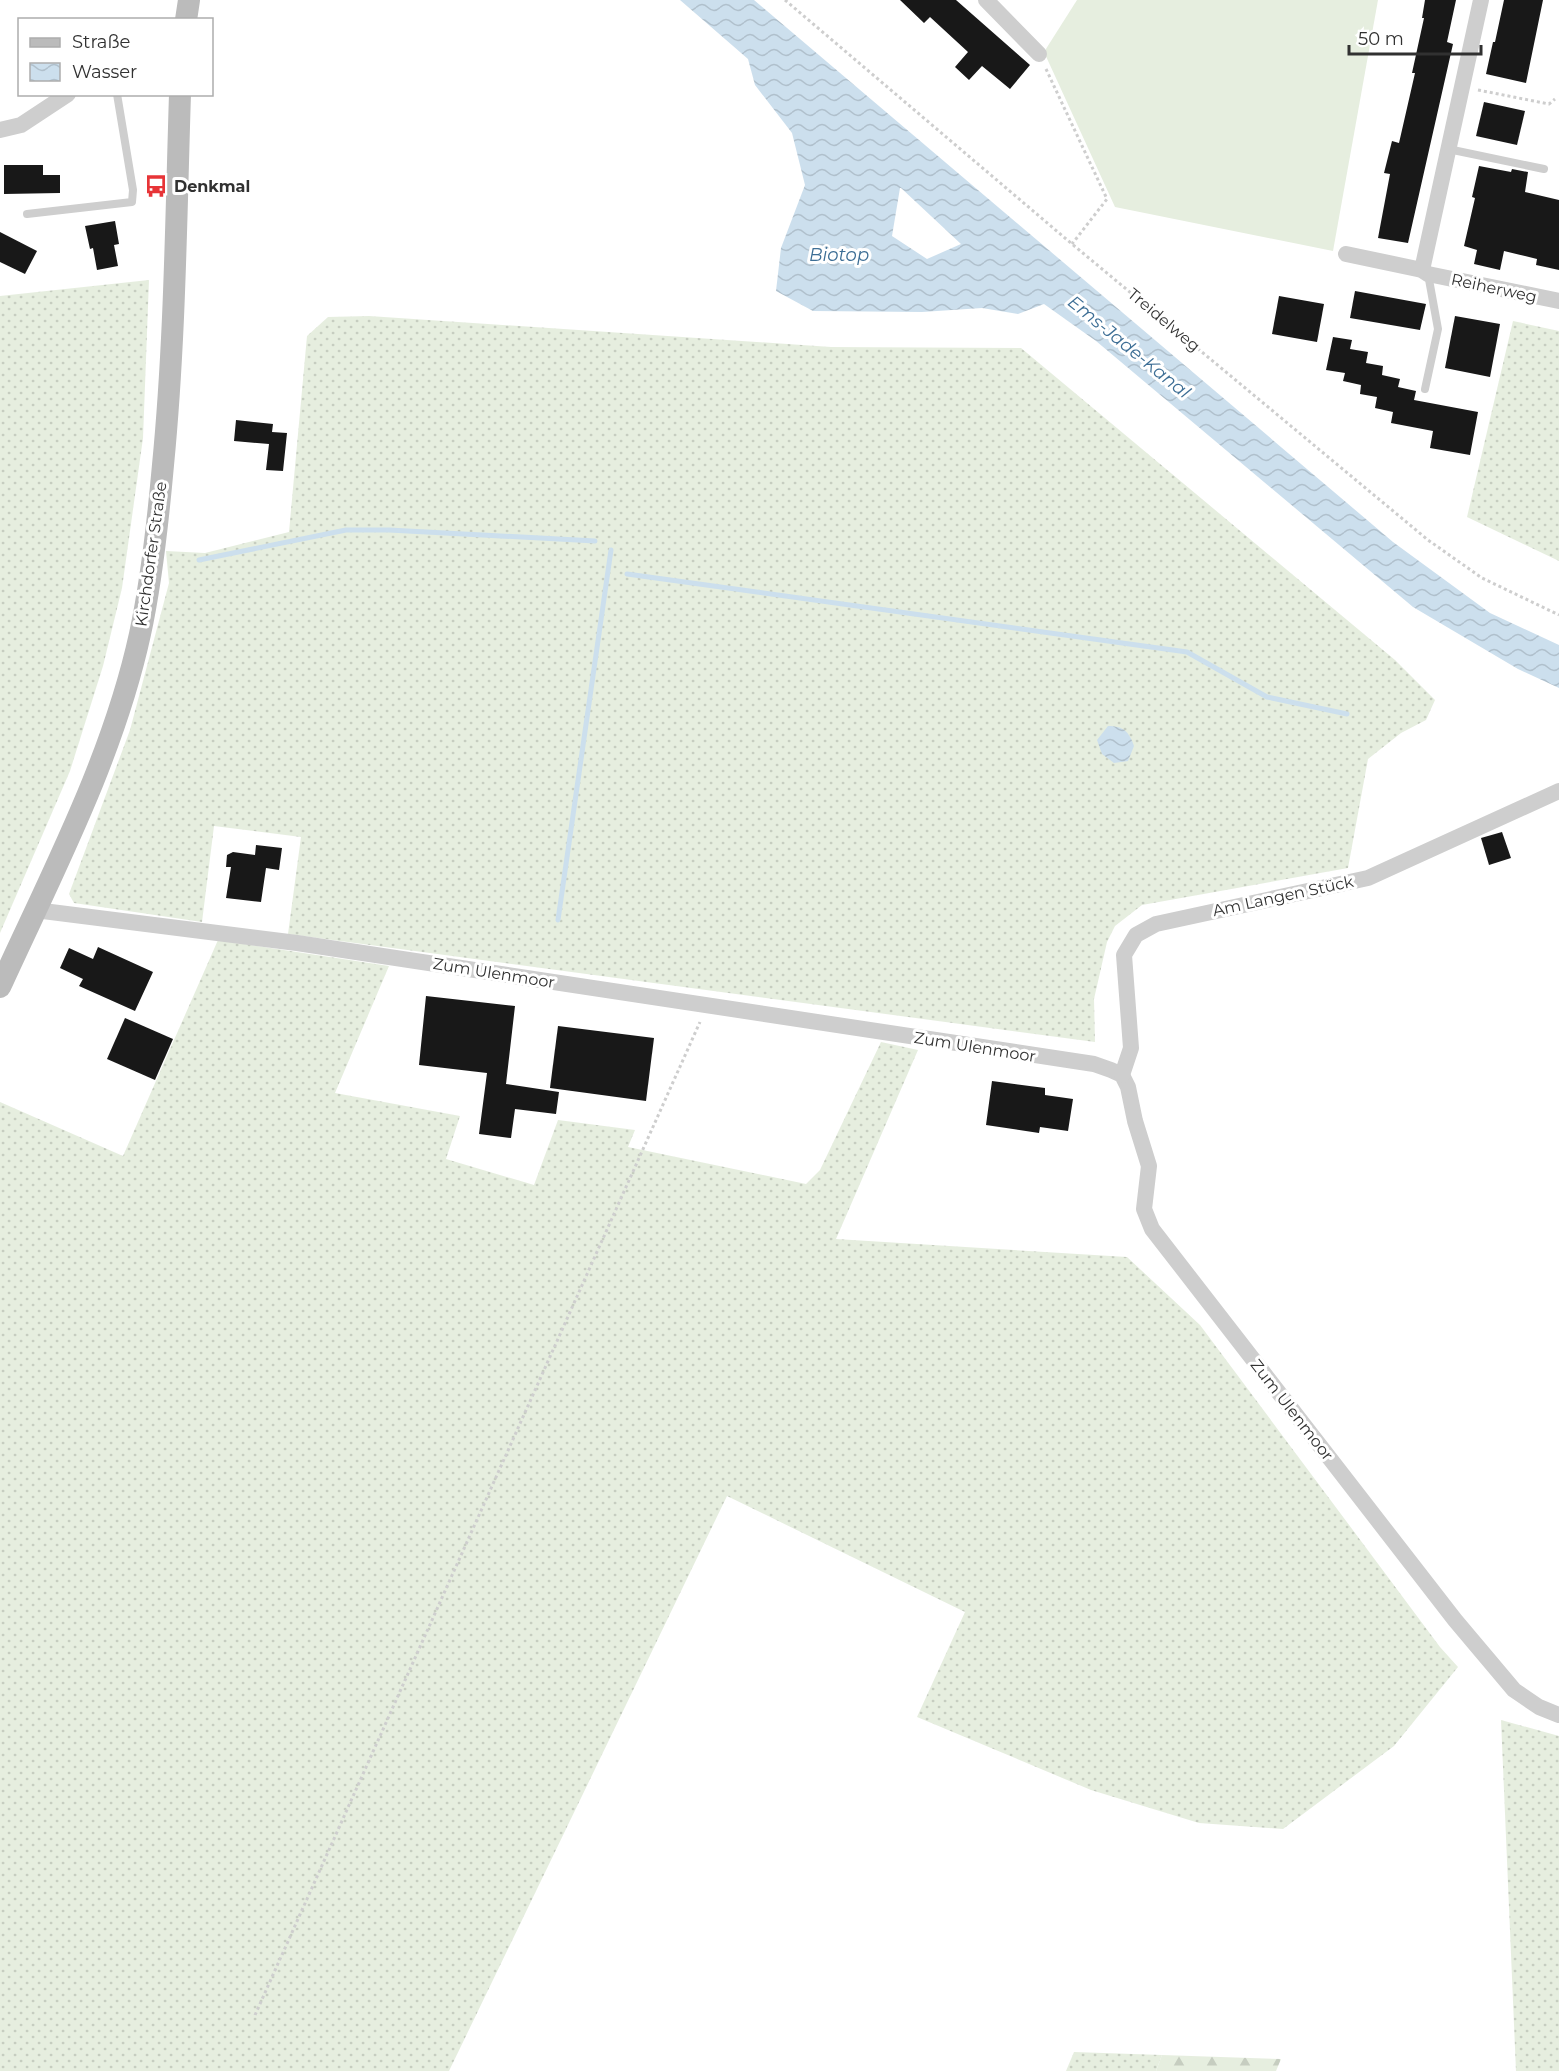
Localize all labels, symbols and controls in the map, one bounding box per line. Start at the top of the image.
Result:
legend [18,18,213,96]
scale bar [1349,18,1481,56]
text: 50 m [1358,28,1404,50]
text: Straße [72,31,131,53]
text: Wasser [72,61,137,83]
bus stop icon: Denkmal [143,173,169,199]
place label: Denkmal [174,177,250,196]
water label: Biotop [809,244,869,266]
street label: Reiherweg [1449,270,1539,306]
street label: Treidelweg [1124,284,1204,356]
water label: Ems-Jade-Kanal [1063,291,1195,403]
street label: Kirchdorfer Straße [131,480,171,628]
street label: Am Langen Stück [1211,872,1356,920]
street label: Zum Ulenmoor [432,954,556,992]
street label: Zum Ulenmoor [913,1028,1037,1066]
street label: Zum Ulenmoor [1247,1356,1337,1464]

